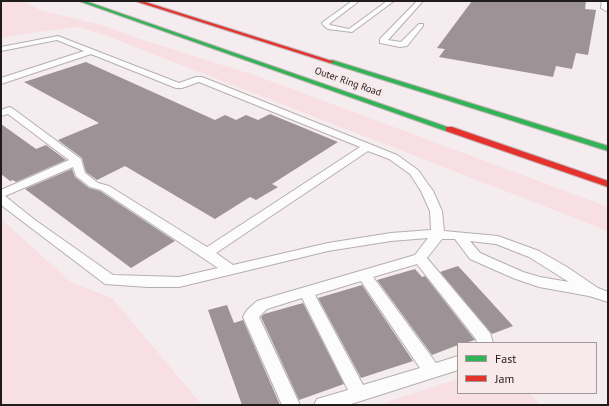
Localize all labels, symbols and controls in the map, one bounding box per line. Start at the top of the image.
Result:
street label: Outer Ring Road [313,65,383,99]
legend [457,342,597,394]
text: Fast [495,351,516,366]
text: Jam [495,371,514,386]

